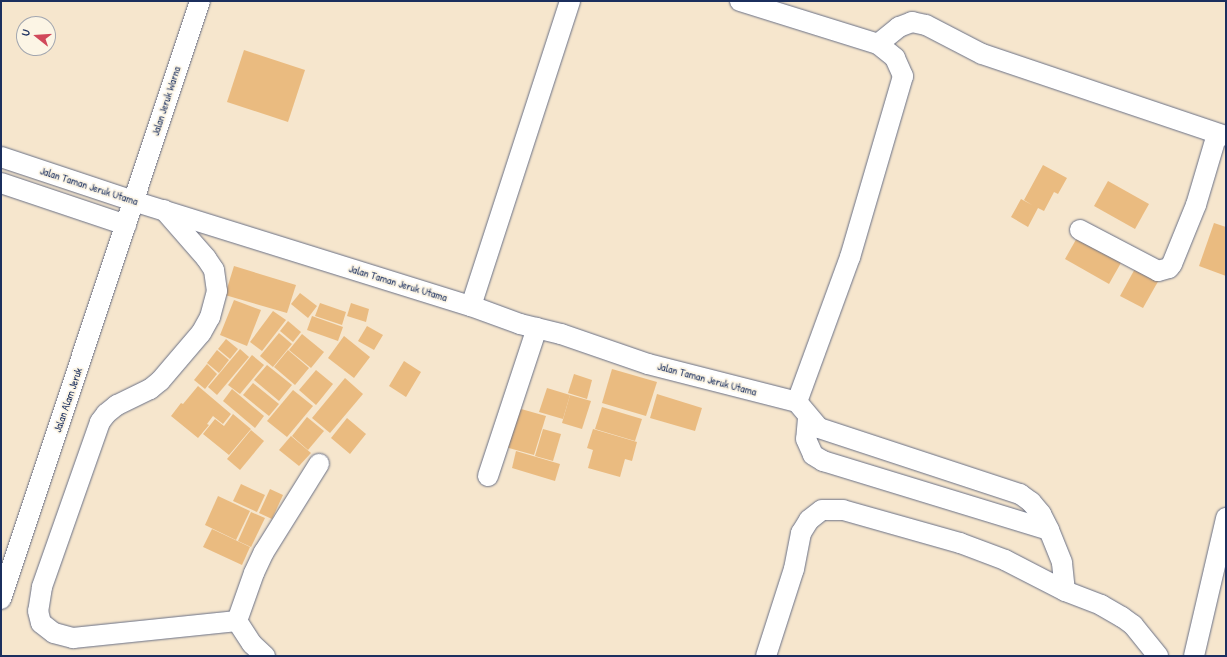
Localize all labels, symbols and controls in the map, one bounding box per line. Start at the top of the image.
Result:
north arrow [16,16,56,56]
text: U [18,28,33,38]
street label: Jalan Jeruk Warna [149,65,183,137]
street label: Jalan Taman Jeruk Utama [38,164,140,208]
street label: Jalan Taman Jeruk Utama [347,262,449,304]
street label: Jalan Taman Jeruk Utama [656,359,758,399]
street label: Jalan Alam Jeruk [51,366,85,434]

